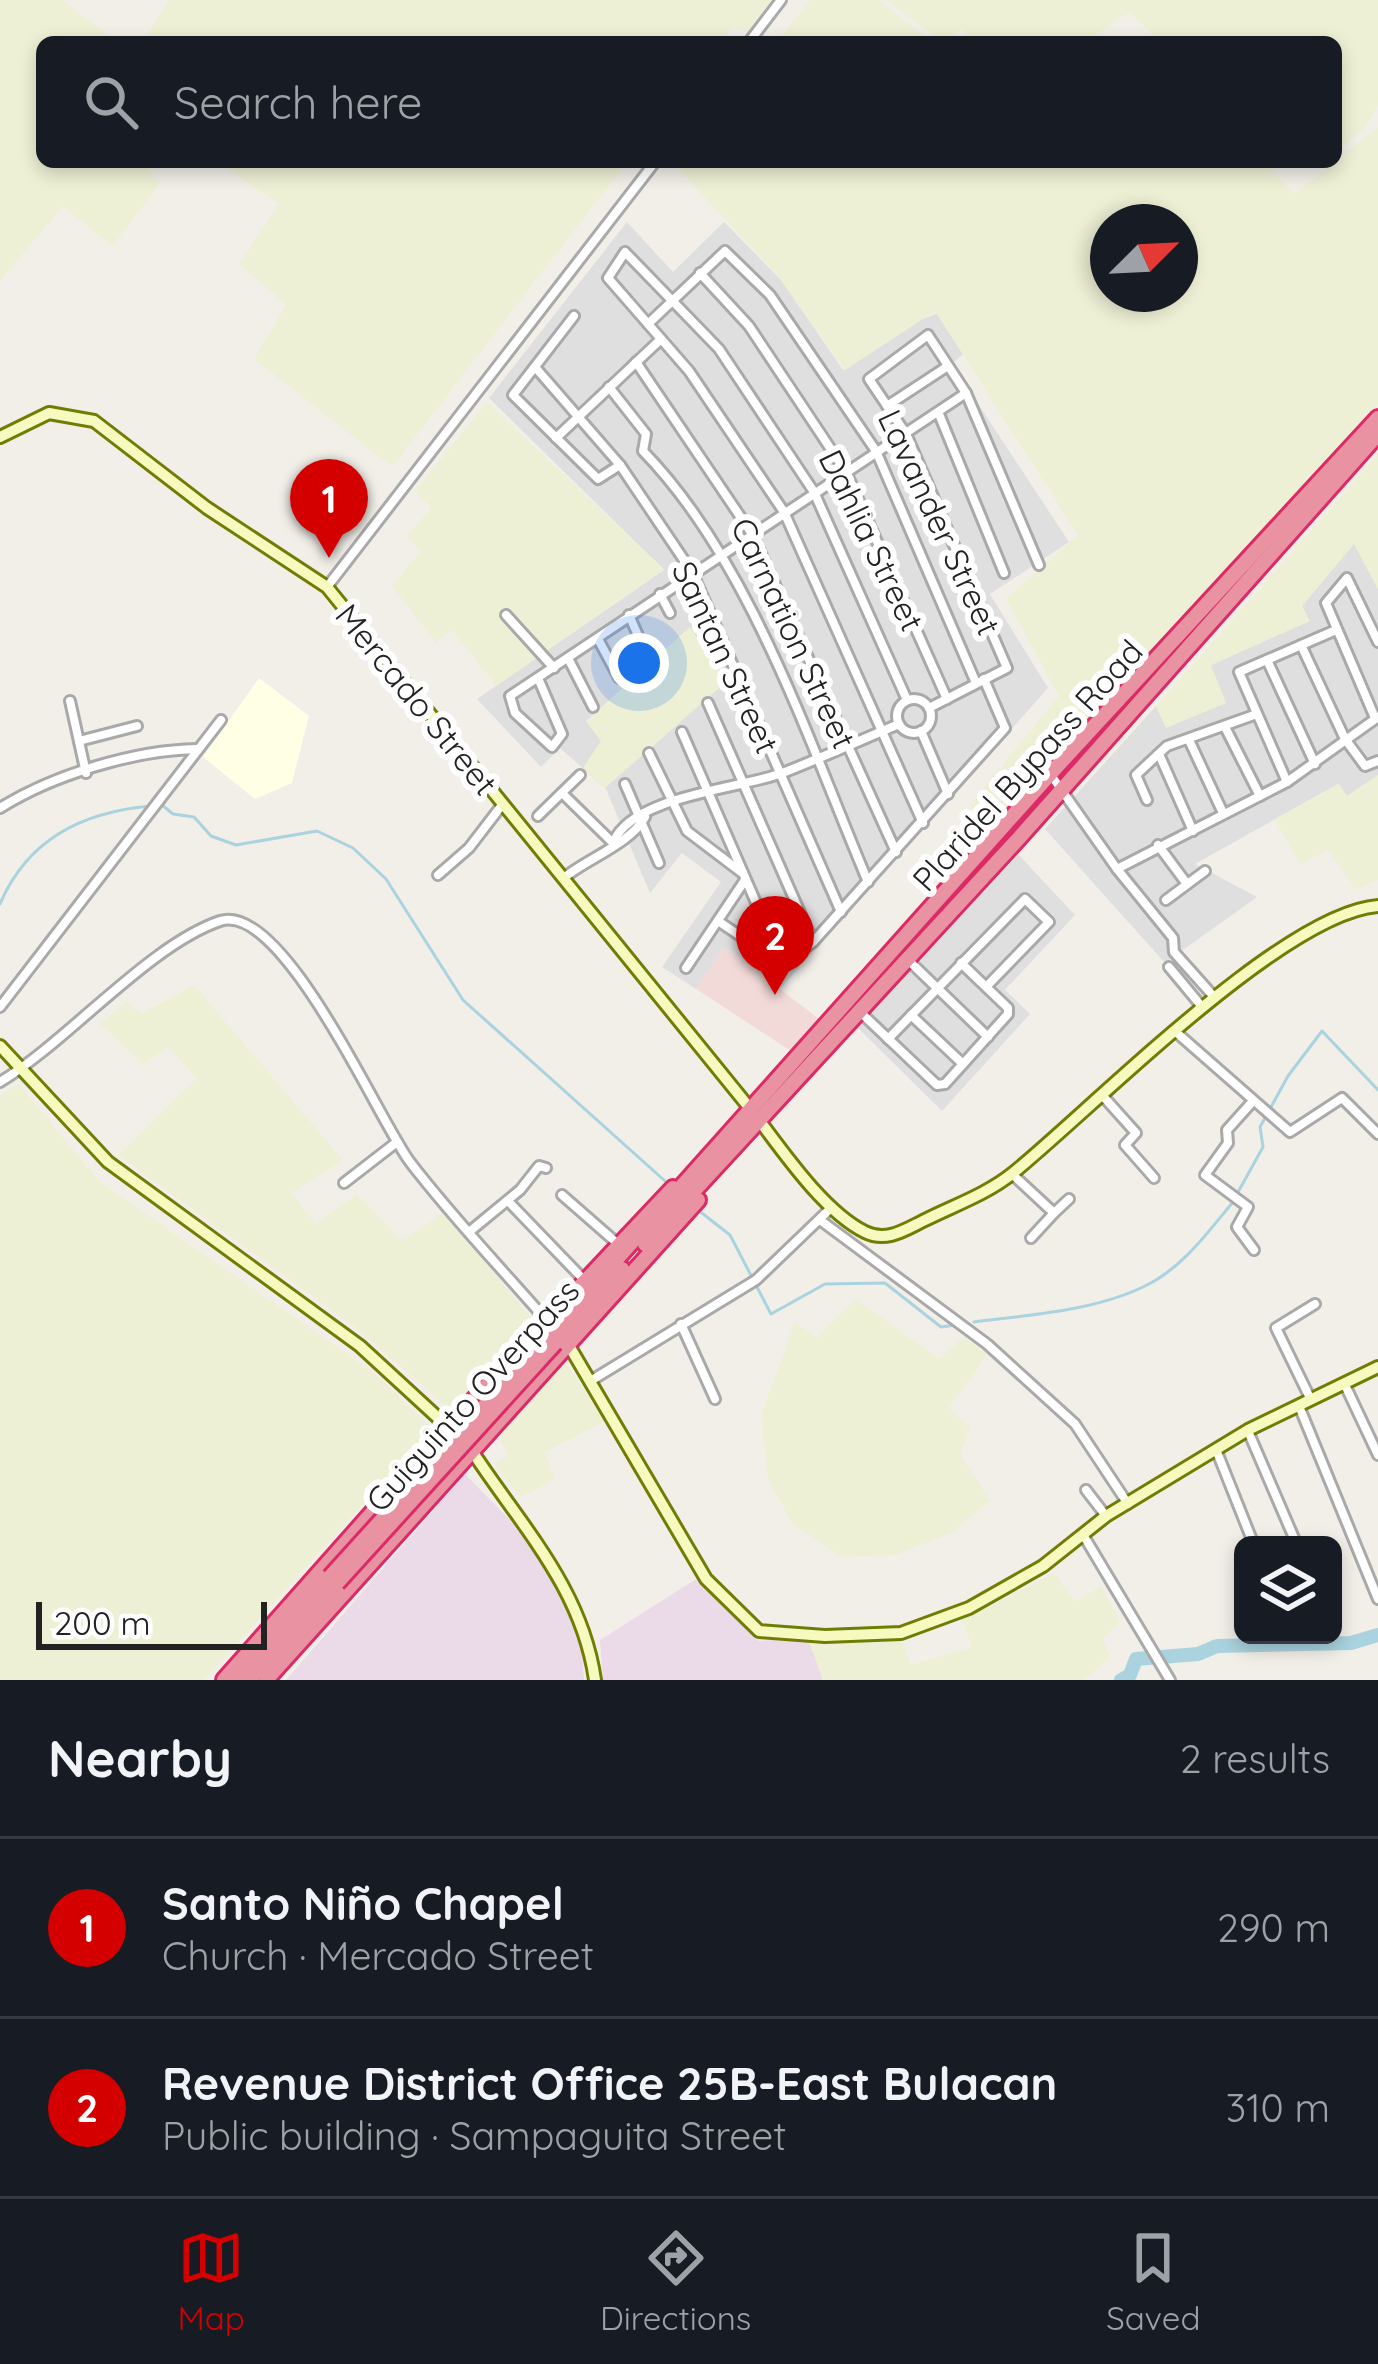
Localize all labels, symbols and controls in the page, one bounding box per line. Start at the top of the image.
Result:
search box [36,36,1342,168]
icon: search [78,69,144,135]
text: Search here [174,74,422,130]
north arrow [1090,204,1198,312]
street label: Lavander Street [870,403,1010,641]
street label: Dahlia Street [811,443,933,637]
pin: 1 [290,459,368,558]
street label: Carnation Street [723,511,865,755]
street label: Santan Street [664,554,788,760]
street label: Mercado Street [327,595,507,803]
street label: Plaridel Bypass Road [903,631,1151,899]
your location [609,633,669,693]
pin: 2 [736,896,814,995]
street label: Guiguinto Overpass [357,1270,587,1520]
map controls [1234,1536,1342,1644]
button: layers [1234,1536,1342,1644]
scale bar [36,1596,267,1649]
text: 200 m [54,1602,151,1643]
text: Nearby [48,1726,232,1790]
text: 2 results [1180,1734,1330,1783]
text: Santo Niño Chapel [162,1875,564,1931]
text: 1 [79,1903,95,1952]
text: 290 m [1217,1903,1330,1952]
text: Church · Mercado Street [162,1931,594,1980]
text: Revenue District Office 25B-East Bulacan [162,2055,1057,2111]
text: 2 [76,2083,98,2132]
text: 310 m [1226,2083,1330,2132]
text: Public building · Sampaguita Street [162,2111,787,2160]
tab: Map [178,2225,245,2338]
tab: Directions [600,2225,751,2338]
tab: Saved [1106,2225,1200,2338]

